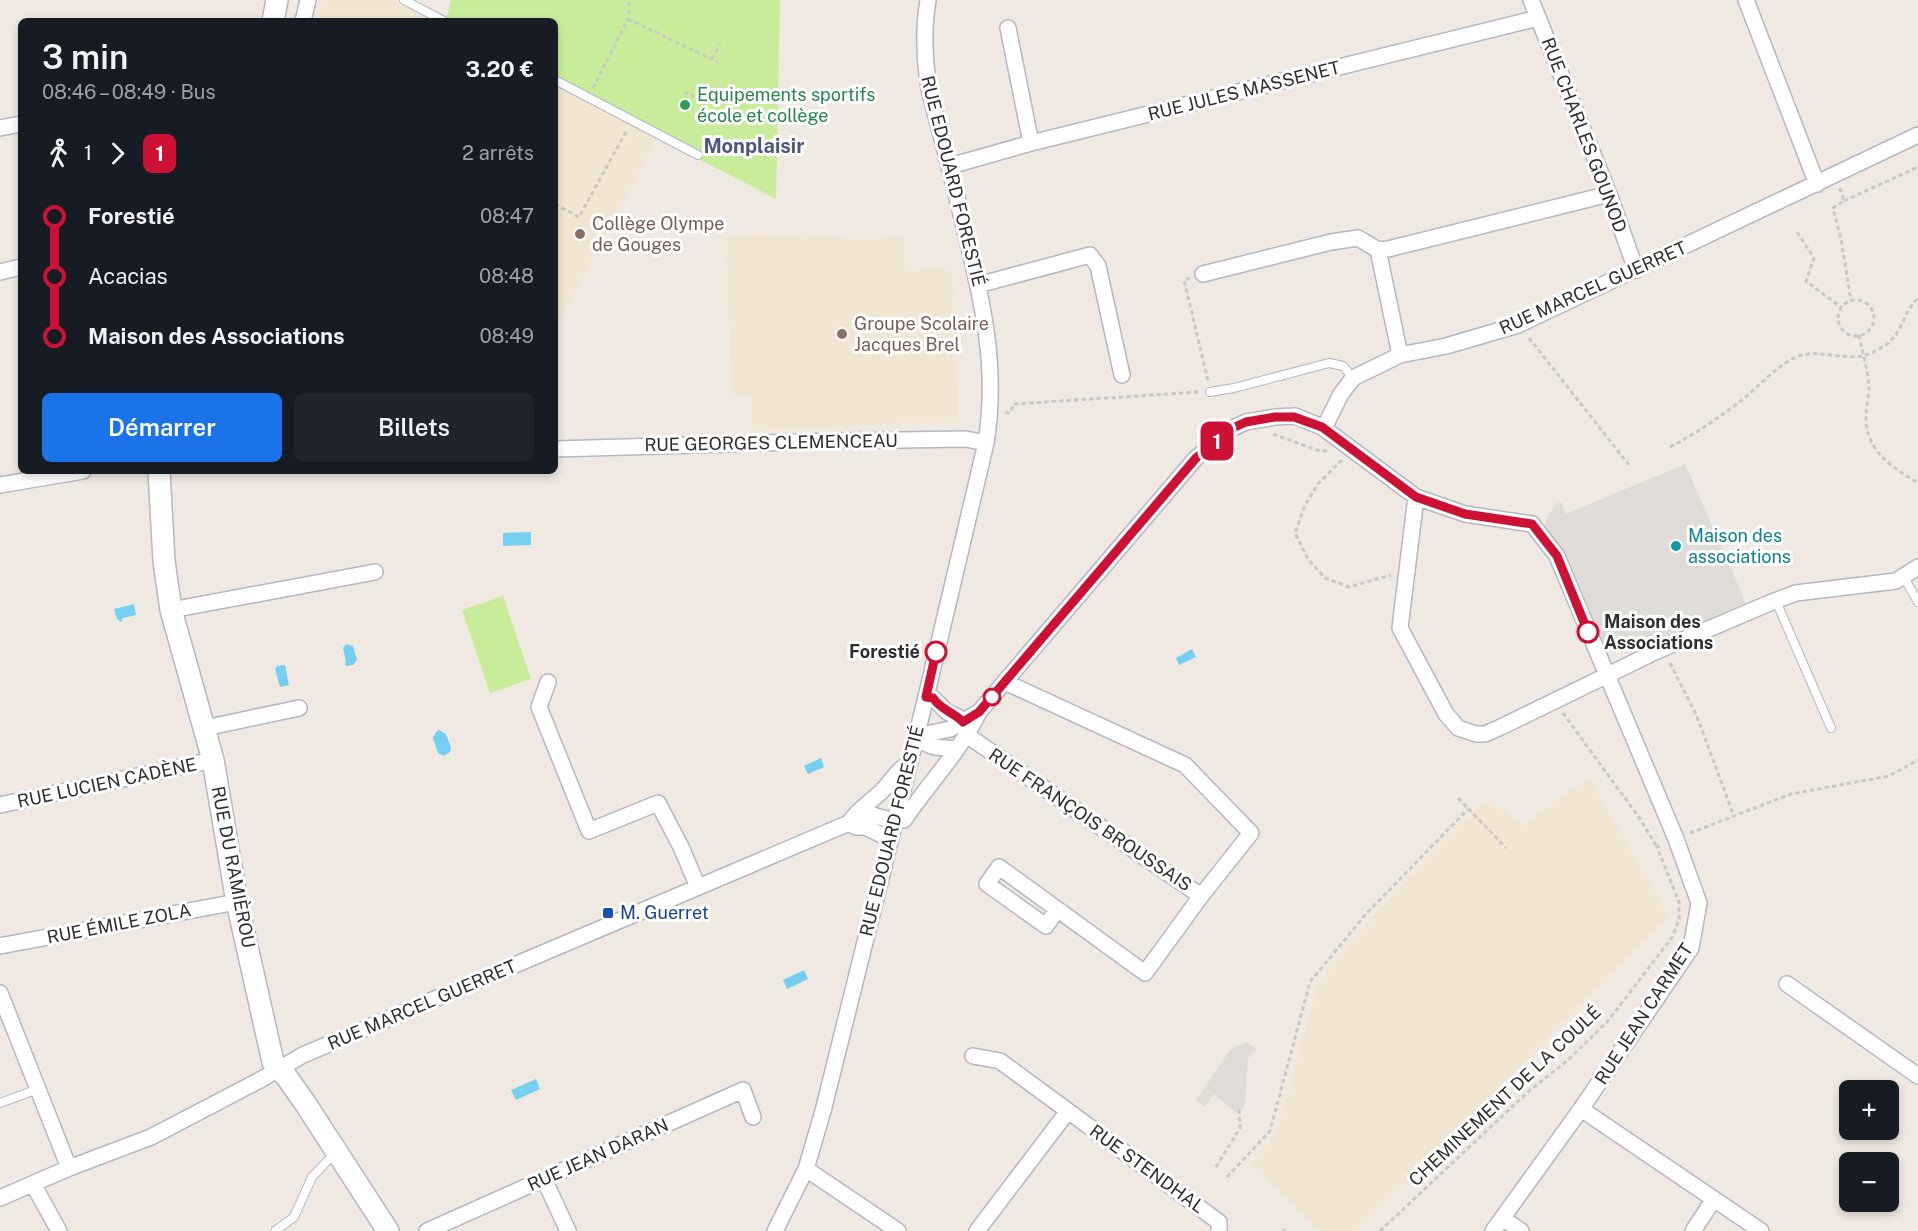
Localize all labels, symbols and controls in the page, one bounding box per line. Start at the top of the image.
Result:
street label: RUE CHARLES GOUNOD [1538,34,1631,235]
text: 3 min [42,38,128,76]
text: 3.20 € [466,56,534,82]
street label: RUE JULES MASSENET [1146,56,1342,125]
street label: RUE EDOUARD FORESTIÉ [917,73,991,288]
text: 08:46 – 08:49 · Bus [42,80,216,104]
place label: Equipements sportifs école et collège [697,84,875,126]
marker: Equipements sportifs école et collège [678,98,692,112]
district label: Monplaisir [704,134,804,158]
icon: walk [42,137,75,170]
icon: forward [101,137,134,170]
text: 1 [84,141,92,165]
text: 1 [155,141,164,166]
text: 2 arrêts [462,141,534,165]
text: Forestié [88,203,175,229]
text: 08:47 [480,204,534,228]
place label: Collège Olympe de Gouges [592,213,725,255]
marker: Collège Olympe de Gouges [573,227,587,241]
street label: RUE MARCEL GUERRET [1496,237,1690,338]
text: Acacias [88,263,168,289]
text: 08:48 [479,264,534,288]
place label: Groupe Scolaire Jacques Brel [854,313,989,355]
text: Maison des Associations [88,323,345,349]
text: 08:49 [480,324,534,348]
marker: Groupe Scolaire Jacques Brel [835,327,849,341]
button: Démarrer [42,393,282,462]
button: Billets [294,393,534,462]
line badge: 1 [1198,422,1236,460]
text: 1 [1213,429,1222,454]
street label: RUE GEORGES CLEMENCEAU [644,430,898,455]
place label: Maison des associations [1688,525,1791,567]
marker: Maison des associations [1669,539,1683,553]
place label: Maison des Associations [1604,611,1713,653]
marker: Maison des Associations [1577,621,1599,643]
place label: Forestié [849,641,920,662]
marker: Forestié [925,641,947,663]
unlabelled marker [983,688,1001,706]
street label: RUE EDOUARD FORESTIÉ [854,723,928,938]
street label: RUE FRANÇOIS BROUSSAIS [985,744,1196,895]
street label: RUE LUCIEN CADÈNE [15,752,198,812]
street label: RUE DU RAMIÈROU [208,784,260,950]
street label: RUE ÉMILE ZOLA [45,898,193,948]
place label: M. Guerret [620,902,709,923]
marker: M. Guerret [601,906,615,920]
street label: RUE JEAN CARMET [1590,939,1697,1088]
street label: RUE MARCEL GUERRET [324,955,520,1054]
street label: CHEMINEMENT DE LA COULÉ [1404,1000,1605,1190]
map controls [1839,1080,1899,1212]
button: + [1839,1080,1899,1140]
street label: RUE JEAN DARAN [524,1114,672,1195]
street label: RUE STENDHAL [1086,1120,1209,1217]
button: − [1839,1152,1899,1212]

